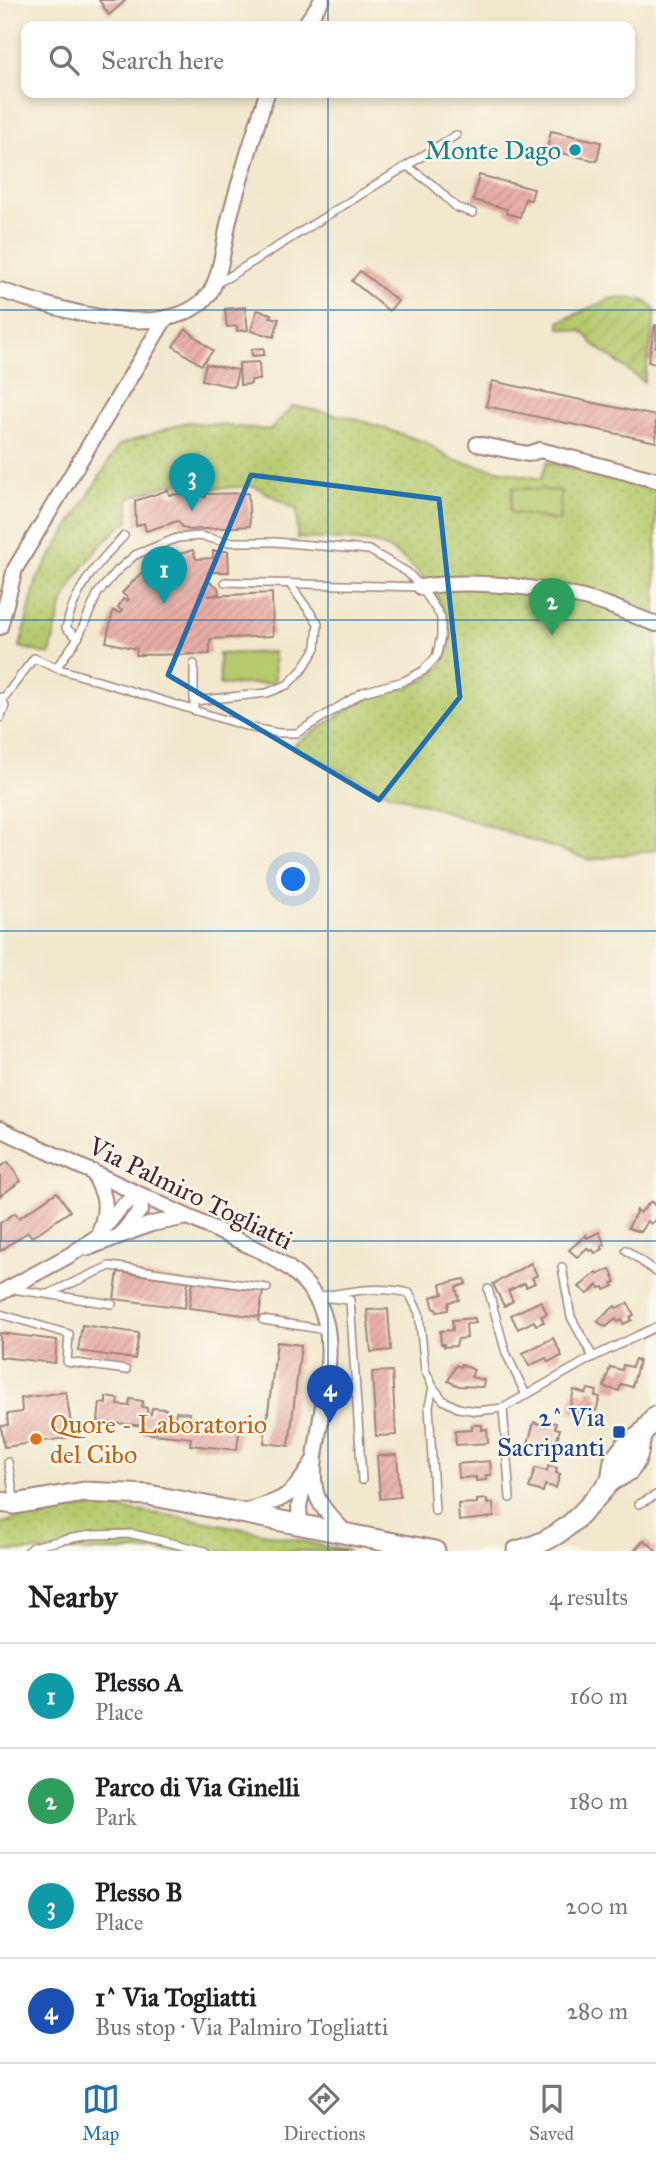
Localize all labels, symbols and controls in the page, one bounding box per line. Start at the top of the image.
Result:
search box [21,21,635,98]
icon: search [45,41,83,79]
text: Search here [101,44,224,76]
place label: Monte Dago [425,134,561,166]
marker: Monte Dago [567,142,583,158]
pin: 3 [169,453,215,511]
pin: 1 [141,546,187,604]
pin: 2 [529,578,575,636]
your location [276,862,310,896]
street label: Via Palmiro Togliatti [83,1129,298,1256]
pin: 4 [307,1365,353,1423]
place label: 2^ Via Sacripanti [497,1401,605,1463]
place label: Quore - Laboratorio del Cibo [50,1408,267,1470]
marker: 2^ Via Sacripanti [611,1424,627,1440]
marker: Quore - Laboratorio del Cibo [28,1431,44,1447]
text: Nearby [28,1579,118,1615]
text: 4 results [549,1583,628,1611]
text: Plesso A [95,1666,183,1698]
text: 1 [46,1682,56,1710]
text: 160 m [570,1682,628,1710]
text: Place [95,1698,143,1726]
text: Parco di Via Ginelli [95,1771,300,1803]
text: 2 [45,1787,57,1815]
text: 180 m [569,1787,628,1815]
text: Park [95,1803,137,1831]
text: Plesso B [95,1876,183,1908]
text: 3 [46,1892,56,1920]
text: 200 m [566,1892,628,1920]
text: Place [95,1908,143,1936]
text: 1^ Via Togliatti [95,1981,256,2013]
text: 4 [45,1997,57,2025]
text: 280 m [567,1997,628,2025]
text: Bus stop · Via Palmiro Togliatti [95,2013,388,2041]
tab: Map [82,2080,120,2145]
tab: Directions [283,2080,365,2145]
tab: Saved [529,2080,574,2145]

